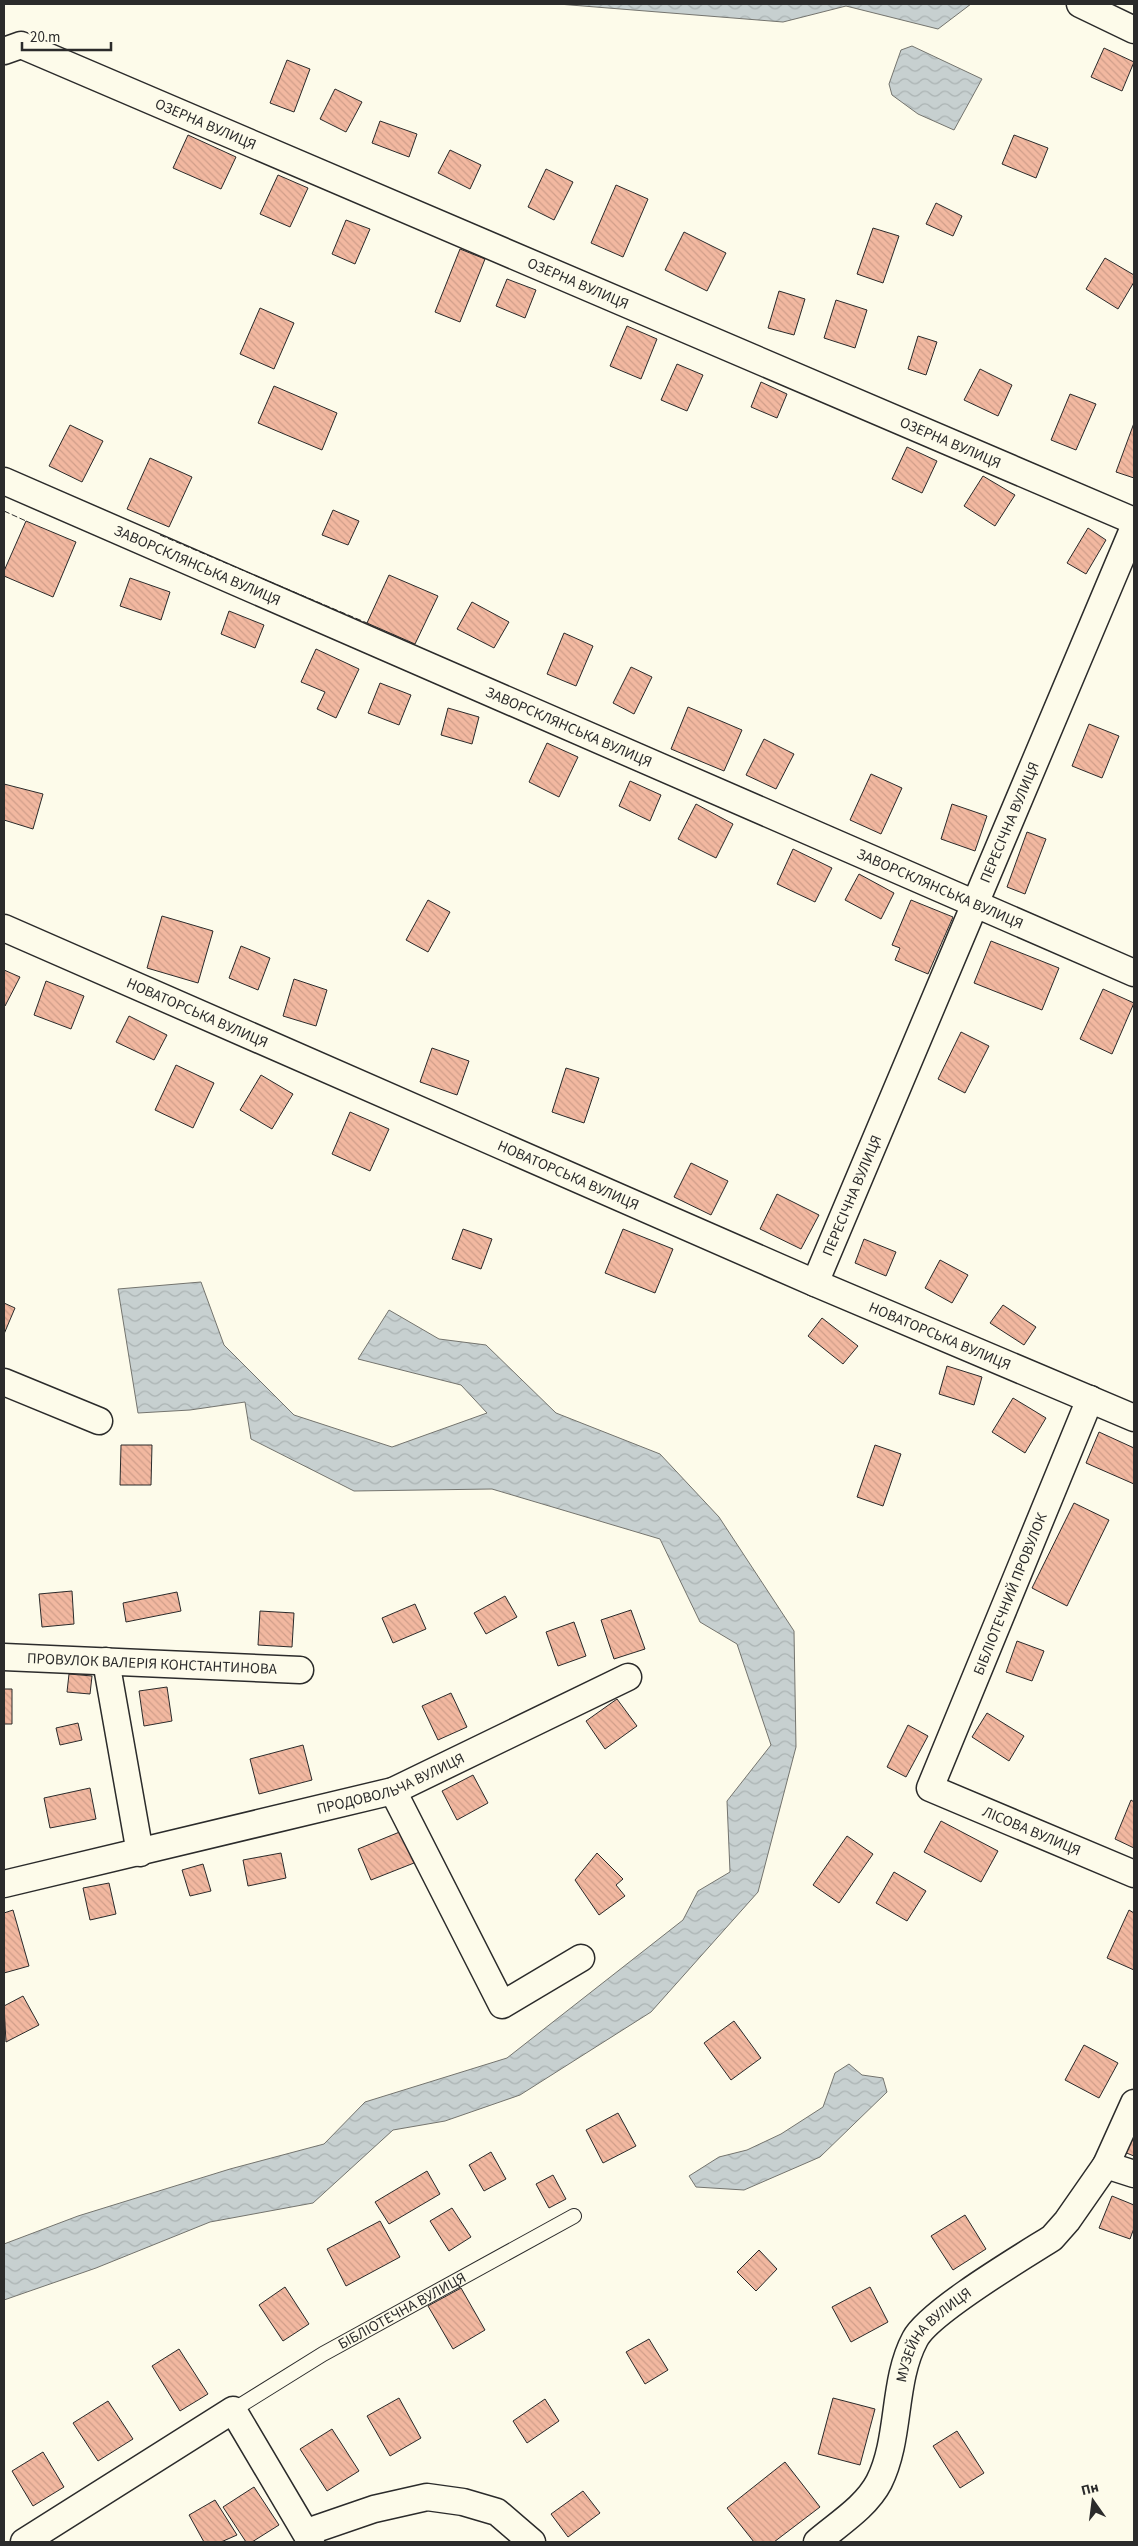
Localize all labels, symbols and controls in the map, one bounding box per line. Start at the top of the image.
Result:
scale bar [22,20,111,52]
text: 20 m [30,27,60,48]
street label: ОЗЕРНА ВУЛИЦЯ [152,94,260,155]
street label: ОЗЕРНА ВУЛИЦЯ [524,253,632,315]
street label: ОЗЕРНА ВУЛИЦЯ [896,412,1004,474]
street label: ЗАВОРСКЛЯНСЬКА ВУЛИЦЯ [111,520,284,611]
street label: ЗАВОРСКЛЯНСЬКА ВУЛИЦЯ [482,682,655,773]
street label: ПЕРЕСІЧНА ВУЛИЦЯ [975,759,1045,886]
street label: ЗАВОРСКЛЯНСЬКА ВУЛИЦЯ [853,844,1026,935]
street label: НОВАТОРСЬКА ВУЛИЦЯ [123,973,271,1053]
street label: ПЕРЕСІЧНА ВУЛИЦЯ [817,1132,887,1260]
street label: НОВАТОРСЬКА ВУЛИЦЯ [494,1135,642,1216]
street label: НОВАТОРСЬКА ВУЛИЦЯ [865,1297,1014,1376]
street label: БІБЛІОТЕЧНИЙ ПРОВУЛОК [968,1510,1053,1678]
street label: ПРОВУЛОК ВАЛЕРІЯ КОНСТАНТИНОВА [26,1648,278,1680]
street label: ПРОДОВОЛЬЧА ВУЛИЦЯ [315,1748,468,1820]
street label: ЛІСОВА ВУЛИЦЯ [979,1801,1084,1861]
street label: БІБЛІОТЕЧНА ВУЛИЦЯ [334,2267,470,2355]
street label: МУЗЕЙНА ВУЛИЦЯ [891,2283,976,2384]
north arrow [1068,2476,1118,2526]
text: Пн [1079,2478,1101,2501]

